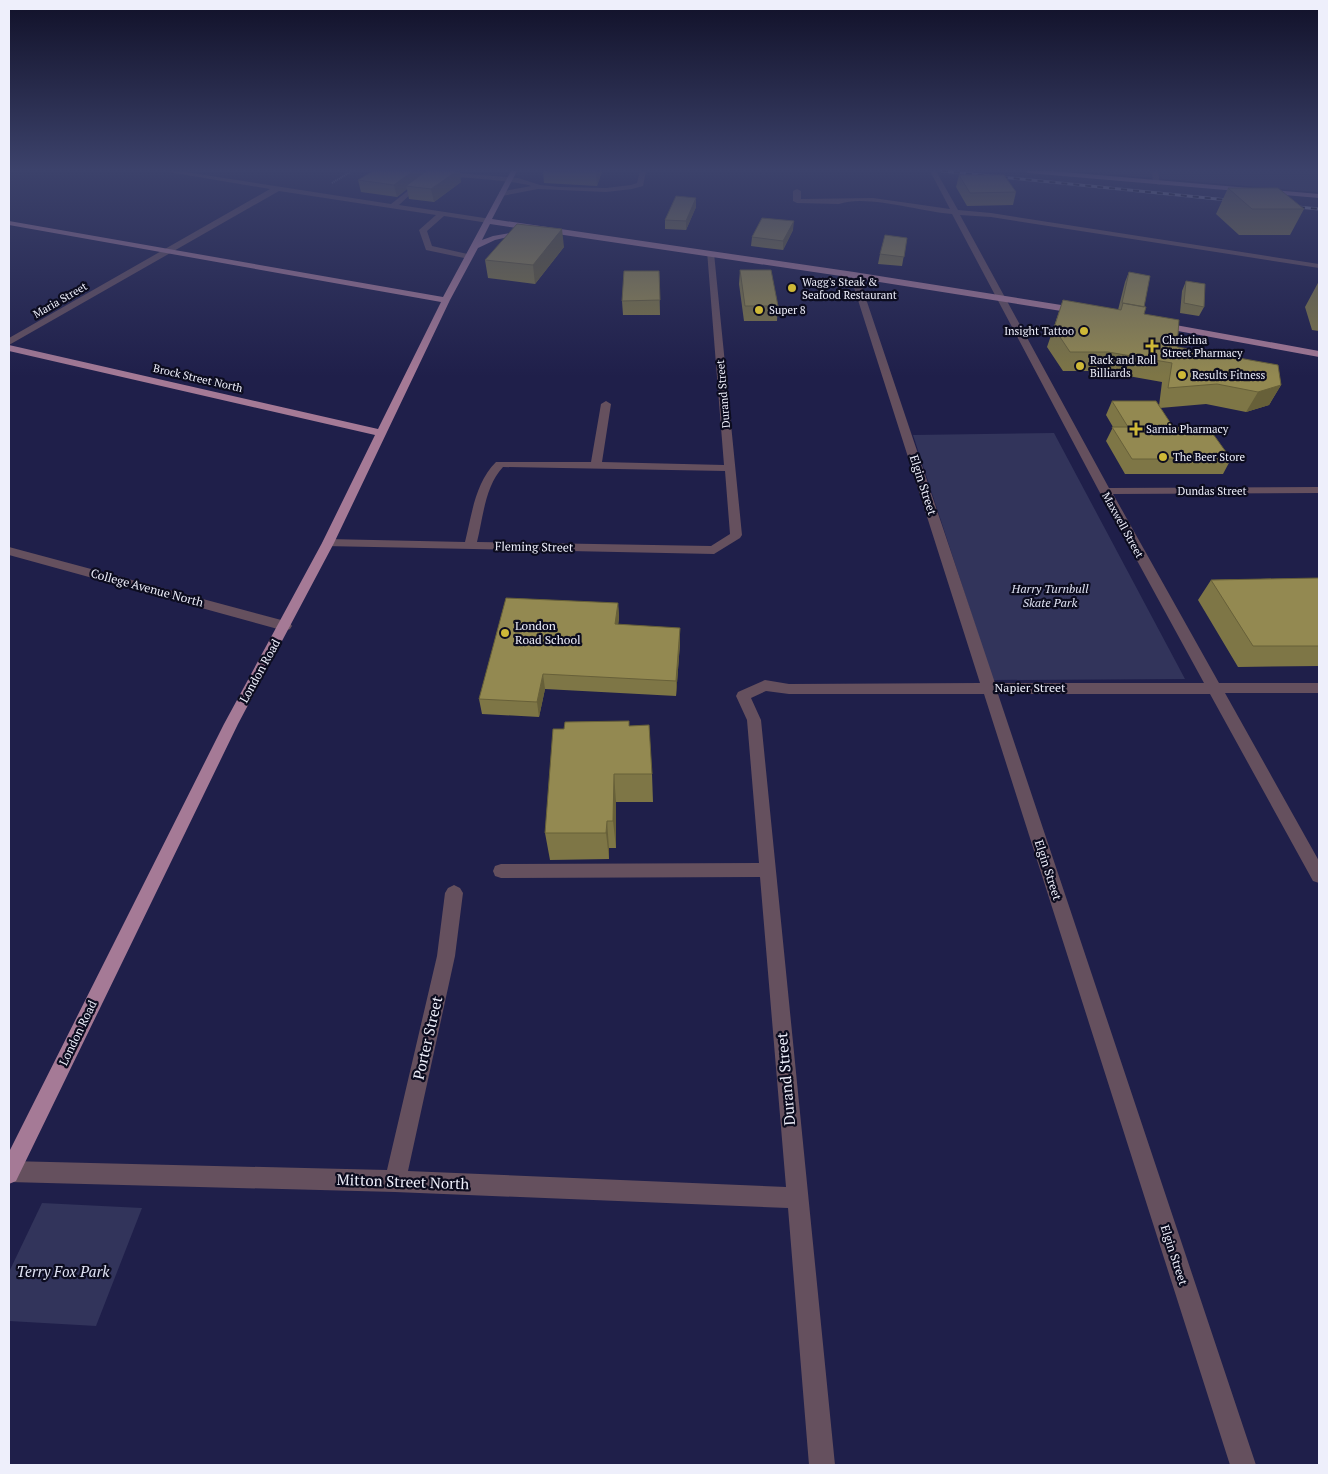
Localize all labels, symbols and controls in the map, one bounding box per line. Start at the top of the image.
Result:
place label: Wagg's Steak & Seafood Restaurant [802,275,897,302]
street label: Maria Street [30,279,90,321]
marker: Wagg's Steak & Seafood Restaurant [786,282,798,294]
place label: Super 8 [769,303,806,317]
marker: Super 8 [753,304,765,316]
place label: Insight Tattoo [1004,324,1074,338]
marker: Insight Tattoo [1078,325,1090,337]
place label: Christina Street Pharmacy [1162,333,1243,360]
marker: Christina Street Pharmacy [1146,340,1158,352]
place label: Rack and Roll Billiards [1090,353,1156,380]
street label: Durand Street [713,359,733,429]
marker: Rack and Roll Billiards [1074,360,1086,372]
street label: Brock Street North [152,361,245,395]
place label: Results Fitness [1192,368,1265,382]
marker: Results Fitness [1176,369,1188,381]
place label: Sarnia Pharmacy [1146,422,1229,436]
marker: Sarnia Pharmacy [1130,423,1142,435]
place label: The Beer Store [1173,450,1245,464]
marker: The Beer Store [1157,451,1169,463]
street label: Elgin Street [907,453,940,517]
street label: Dundas Street [1177,484,1247,498]
street label: Maxwell Street [1099,490,1147,560]
street label: Fleming Street [495,538,574,555]
street label: College Avenue North [89,565,205,610]
park label: Harry Turnbull Skate Park [1011,581,1089,610]
place label: London Road School [515,618,581,647]
marker: London Road School [499,627,511,639]
street label: London Road [236,636,283,705]
street label: Napier Street [995,680,1066,695]
street label: Elgin Street [1032,838,1065,902]
street label: Porter Street [408,994,446,1081]
street label: London Road [55,998,100,1068]
street label: Durand Street [771,1031,799,1127]
street label: Mitton Street North [336,1169,470,1193]
street label: Elgin Street [1158,1223,1191,1287]
park label: Terry Fox Park [16,1261,110,1281]

